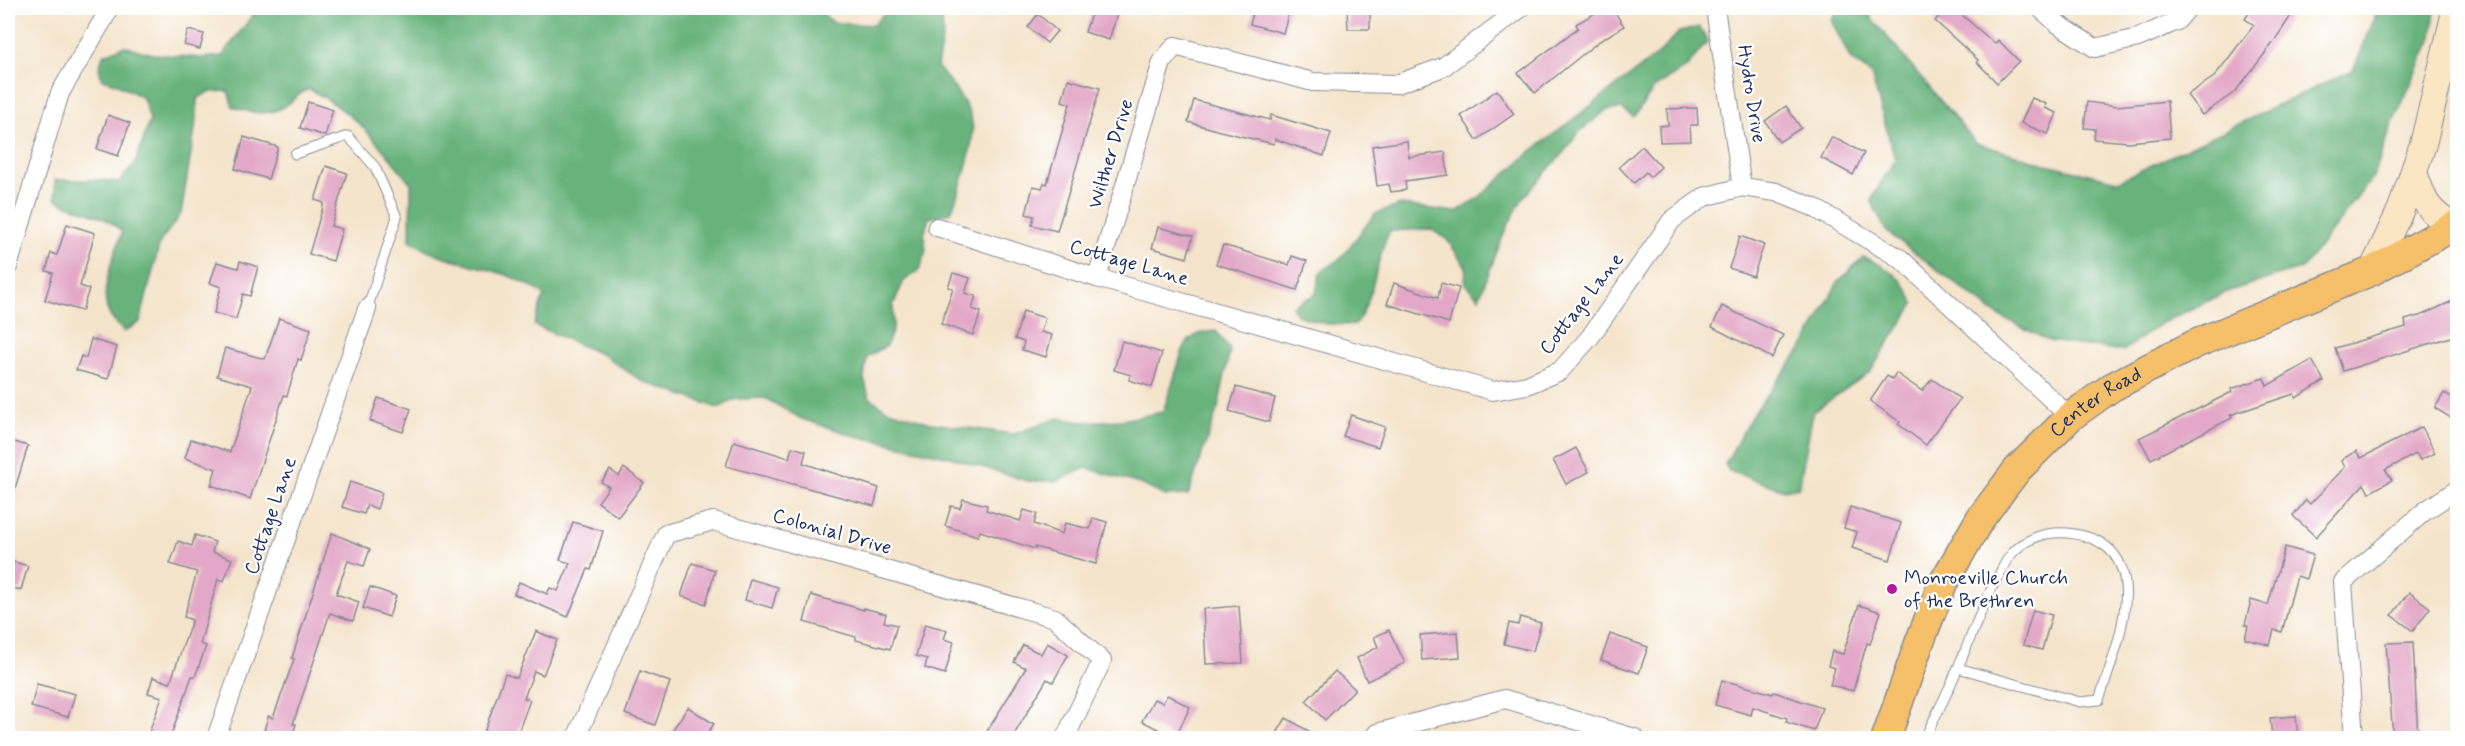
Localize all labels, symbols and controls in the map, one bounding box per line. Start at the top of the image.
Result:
street label: Hydro Drive [1730,43,1772,145]
street label: Wilther Drive [1082,96,1140,212]
street label: Cottage Lane [1066,233,1192,293]
street label: Cottage Lane [1534,247,1630,361]
street label: Center Road [2043,361,2146,444]
street label: Cottage Lane [238,453,304,578]
street label: Colonial Drive [769,502,895,562]
place label: Monroeville Church of the Brethren [1904,565,2068,615]
marker: Monroeville Church of the Brethren [1885,582,1899,596]

